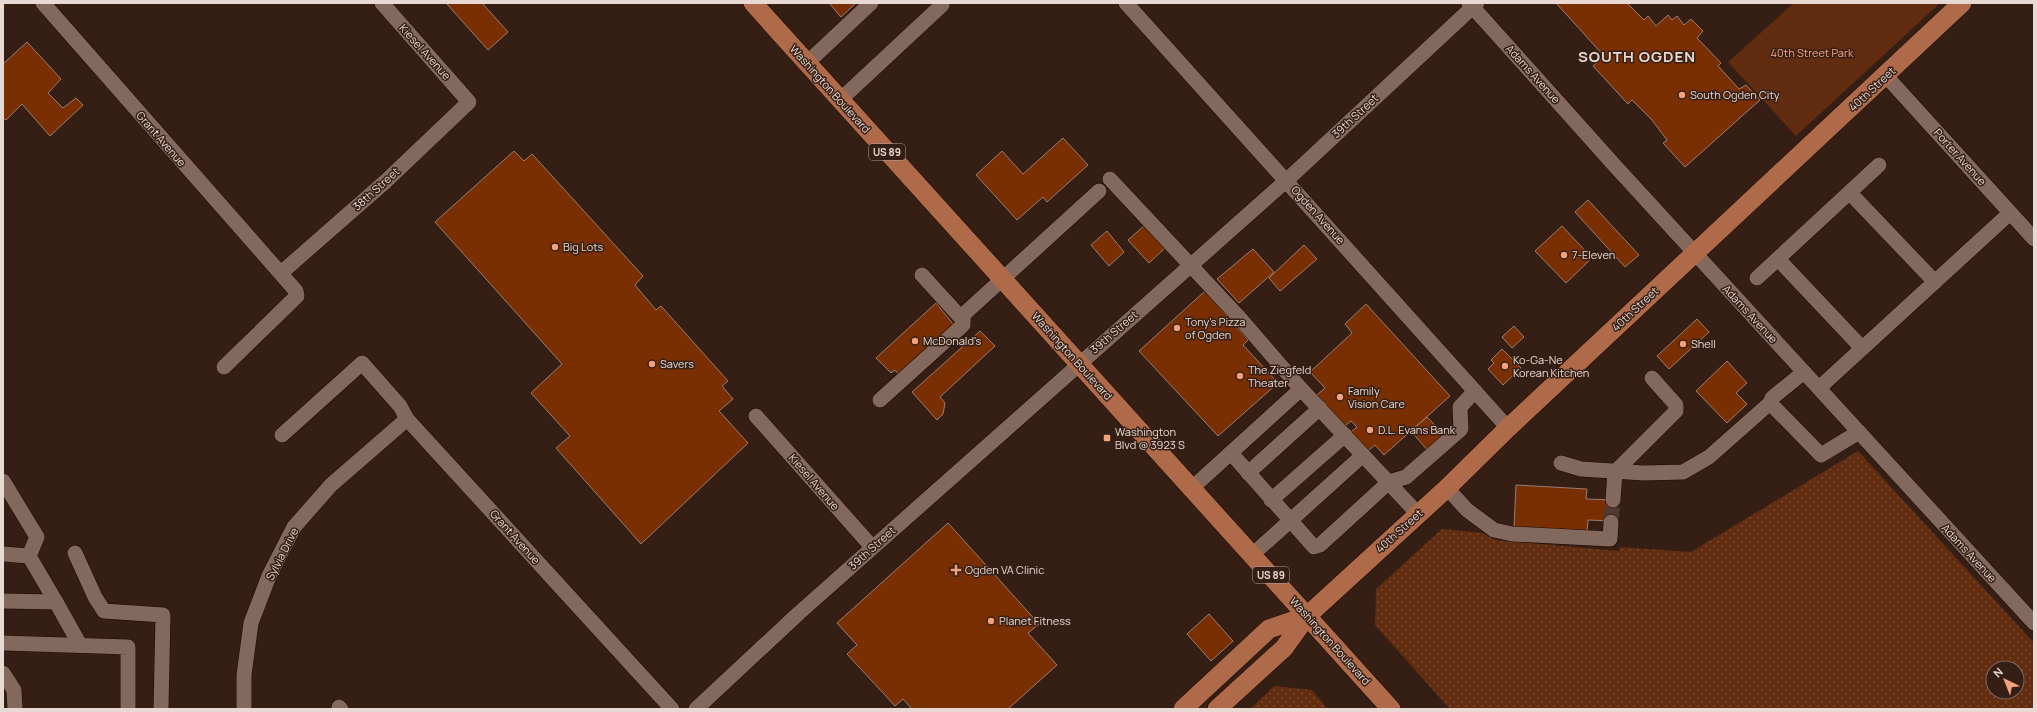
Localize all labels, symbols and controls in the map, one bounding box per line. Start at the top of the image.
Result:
street label: Kiesel Avenue [396,21,455,83]
street label: Washington Boulevard [787,41,874,136]
street label: Adams Avenue [1503,41,1564,107]
park label: 40th Street Park [1771,45,1854,60]
district label: SOUTH OGDEN [1578,46,1696,67]
street label: 40th Street [1845,63,1898,114]
place label: South Ogden City [1690,87,1780,102]
street label: 39th Street [1328,90,1381,141]
marker: South Ogden City [1677,90,1687,100]
street label: Grant Avenue [133,108,190,170]
street label: Porter Avenue [1931,125,1990,189]
road number: US 89 [869,144,905,160]
street label: 38th Street [349,164,402,214]
street label: Ogden Avenue [1288,182,1349,247]
place label: Big Lots [563,239,604,254]
marker: Big Lots [550,242,560,252]
place label: 7-Eleven [1572,247,1615,262]
marker: 7-Eleven [1559,250,1569,260]
street label: Adams Avenue [1719,281,1782,346]
street label: 40th Street [1608,283,1661,334]
street label: 39th Street [1087,307,1141,356]
street label: Washington Boulevard [1029,308,1116,403]
place label: Tony's Pizza of Ogden [1185,314,1245,342]
marker: Tony's Pizza of Ogden [1172,323,1182,333]
place label: McDonald's [923,333,981,348]
marker: McDonald's [910,336,920,346]
place label: Shell [1691,336,1716,351]
marker: Shell [1678,339,1688,349]
place label: Ko-Ga-Ne Korean Kitchen [1513,352,1589,380]
place label: Savers [660,356,694,371]
marker: Savers [647,359,657,369]
marker: Ko-Ga-Ne Korean Kitchen [1500,361,1510,371]
place label: The Ziegfeld Theater [1248,362,1311,390]
marker: The Ziegfeld Theater [1235,371,1245,381]
place label: Family Vision Care [1348,383,1405,411]
marker: Family Vision Care [1335,392,1345,402]
place label: D.L. Evans Bank [1378,422,1456,437]
place label: Washington Blvd @ 3923 S [1115,424,1185,452]
marker: D.L. Evans Bank [1365,425,1375,435]
marker: Washington Blvd @ 3923 S [1102,433,1112,443]
street label: Kiesel Avenue [786,450,843,513]
street label: 40th Street [1372,505,1425,556]
street label: Grant Avenue [487,506,544,568]
street label: Adams Avenue [1938,520,2001,585]
street label: 39th Street [845,523,898,573]
street label: Sylvia Drive [262,524,301,583]
place label: Ogden VA Clinic [965,562,1044,577]
marker: Ogden VA Clinic [950,564,962,576]
road number: US 89 [1253,567,1289,583]
street label: Washington Boulevard [1287,593,1374,688]
place label: Planet Fitness [999,613,1071,628]
marker: Planet Fitness [986,616,996,626]
north arrow [1985,660,2025,700]
text: N [1990,664,2006,681]

